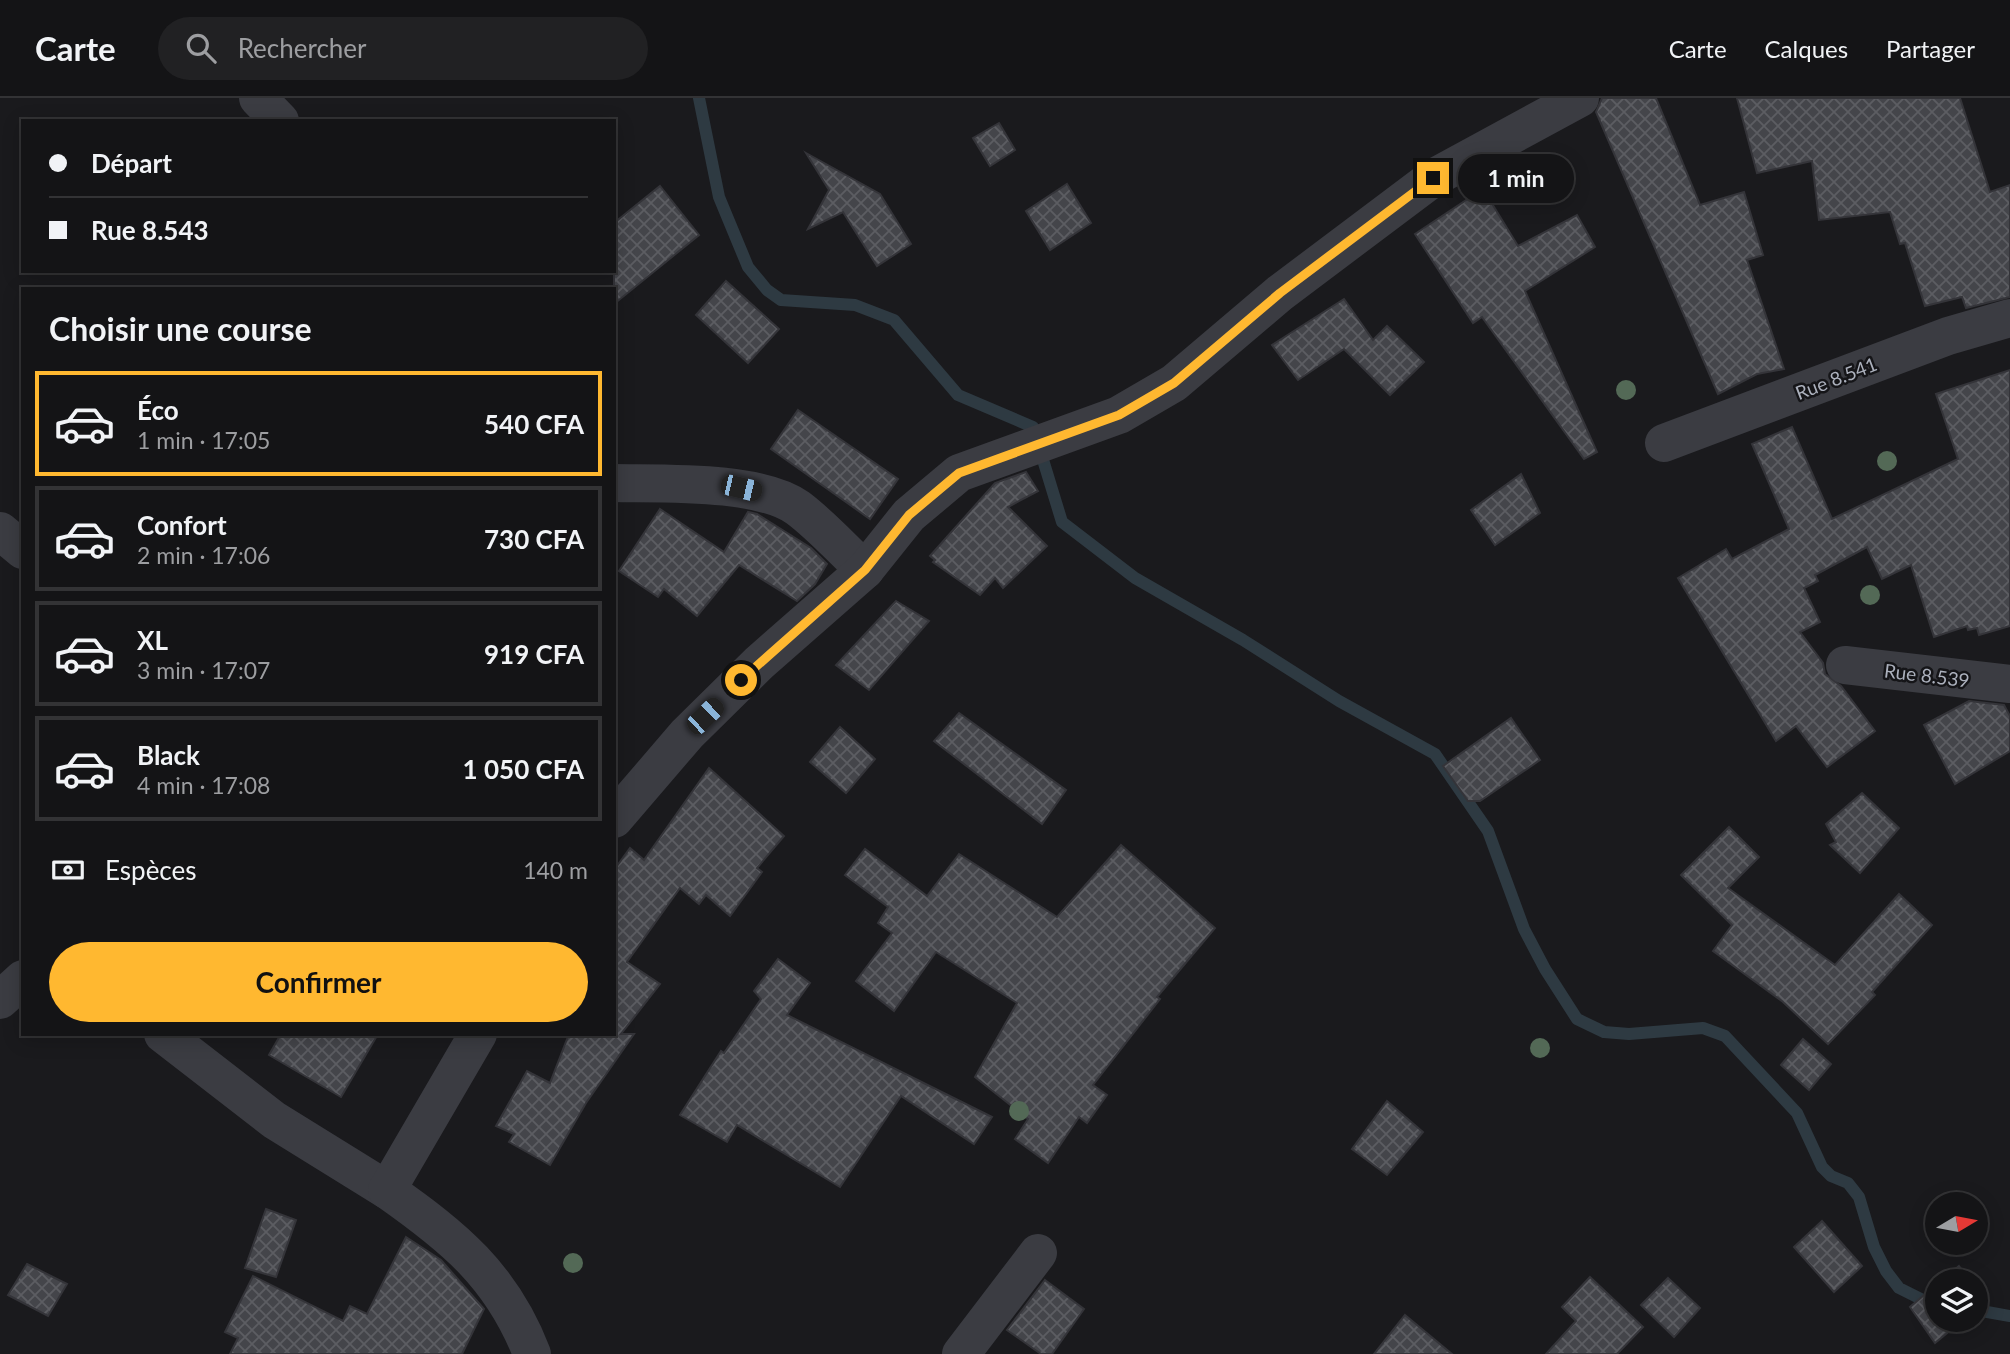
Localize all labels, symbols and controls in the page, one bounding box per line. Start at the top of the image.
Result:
search box [158,17,648,80]
text: Carte [35,28,116,68]
icon: search [182,29,220,67]
text: Rechercher [238,32,367,64]
text: Carte [1669,34,1727,63]
text: Calques [1765,34,1848,63]
text: Partager [1886,34,1975,63]
text: Départ [91,147,172,179]
callout: 1 min [1458,154,1573,202]
route end [1417,162,1449,194]
text: 1 min [1487,164,1545,192]
text: Rue 8.543 [91,214,209,246]
text: Choisir une course [49,309,312,348]
street label: Rue 8.541 [1792,352,1880,404]
icon: car [53,392,116,455]
text: Éco [137,394,179,426]
text: 540 CFA [484,408,584,440]
text: 1 min · 17:05 [137,426,270,454]
car [719,473,764,503]
icon: car [53,507,116,570]
text: Confort [137,509,227,541]
text: 730 CFA [484,523,584,555]
text: 2 min · 17:06 [137,541,270,569]
icon: car [53,622,116,685]
text: XL [137,624,168,656]
text: 919 CFA [484,638,584,670]
text: 3 min · 17:07 [137,656,270,684]
street label: Rue 8.539 [1883,658,1971,692]
route start [725,664,757,696]
car [683,694,728,738]
icon: car [53,737,116,800]
text: Black [137,739,200,771]
text: 1 050 CFA [463,753,584,785]
text: 4 min · 17:08 [137,771,270,799]
icon: cash [49,851,87,889]
text: Espèces [105,854,197,886]
text: 140 m [523,856,588,884]
button: Confirmer [49,942,588,1022]
north arrow [1925,1192,1988,1255]
map controls [1925,1192,1988,1332]
button: layers [1925,1269,1988,1332]

